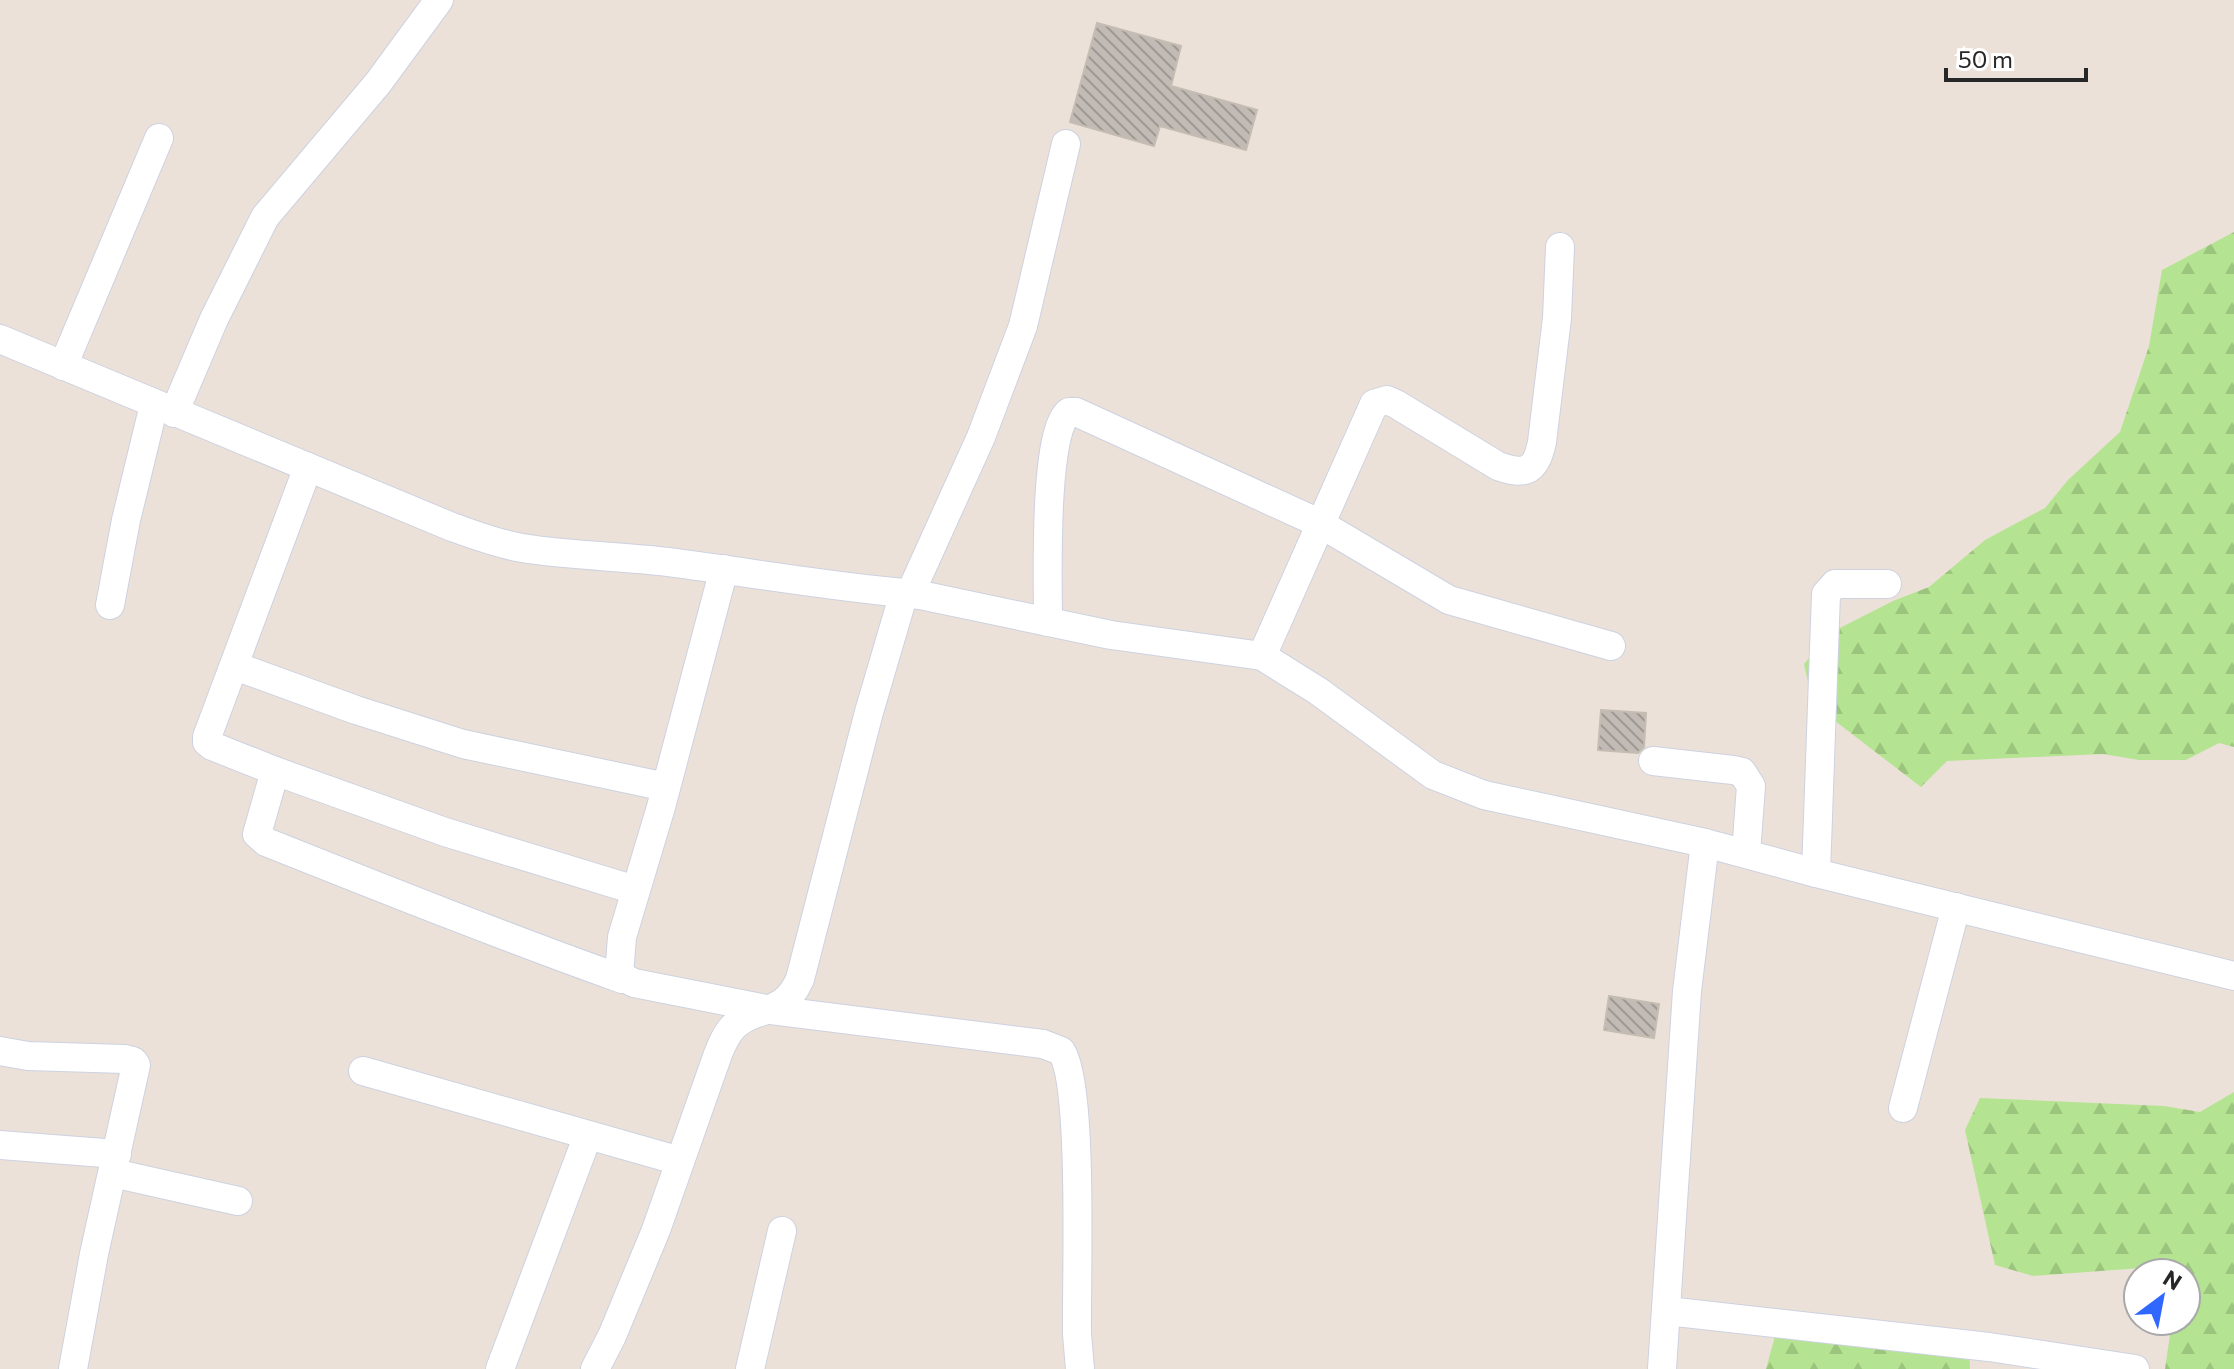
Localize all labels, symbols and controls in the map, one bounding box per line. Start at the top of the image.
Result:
scale bar [1946,32,2086,82]
text: 50 m [1958,44,2013,73]
north arrow [2122,1257,2202,1337]
text: N [2159,1264,2187,1295]

